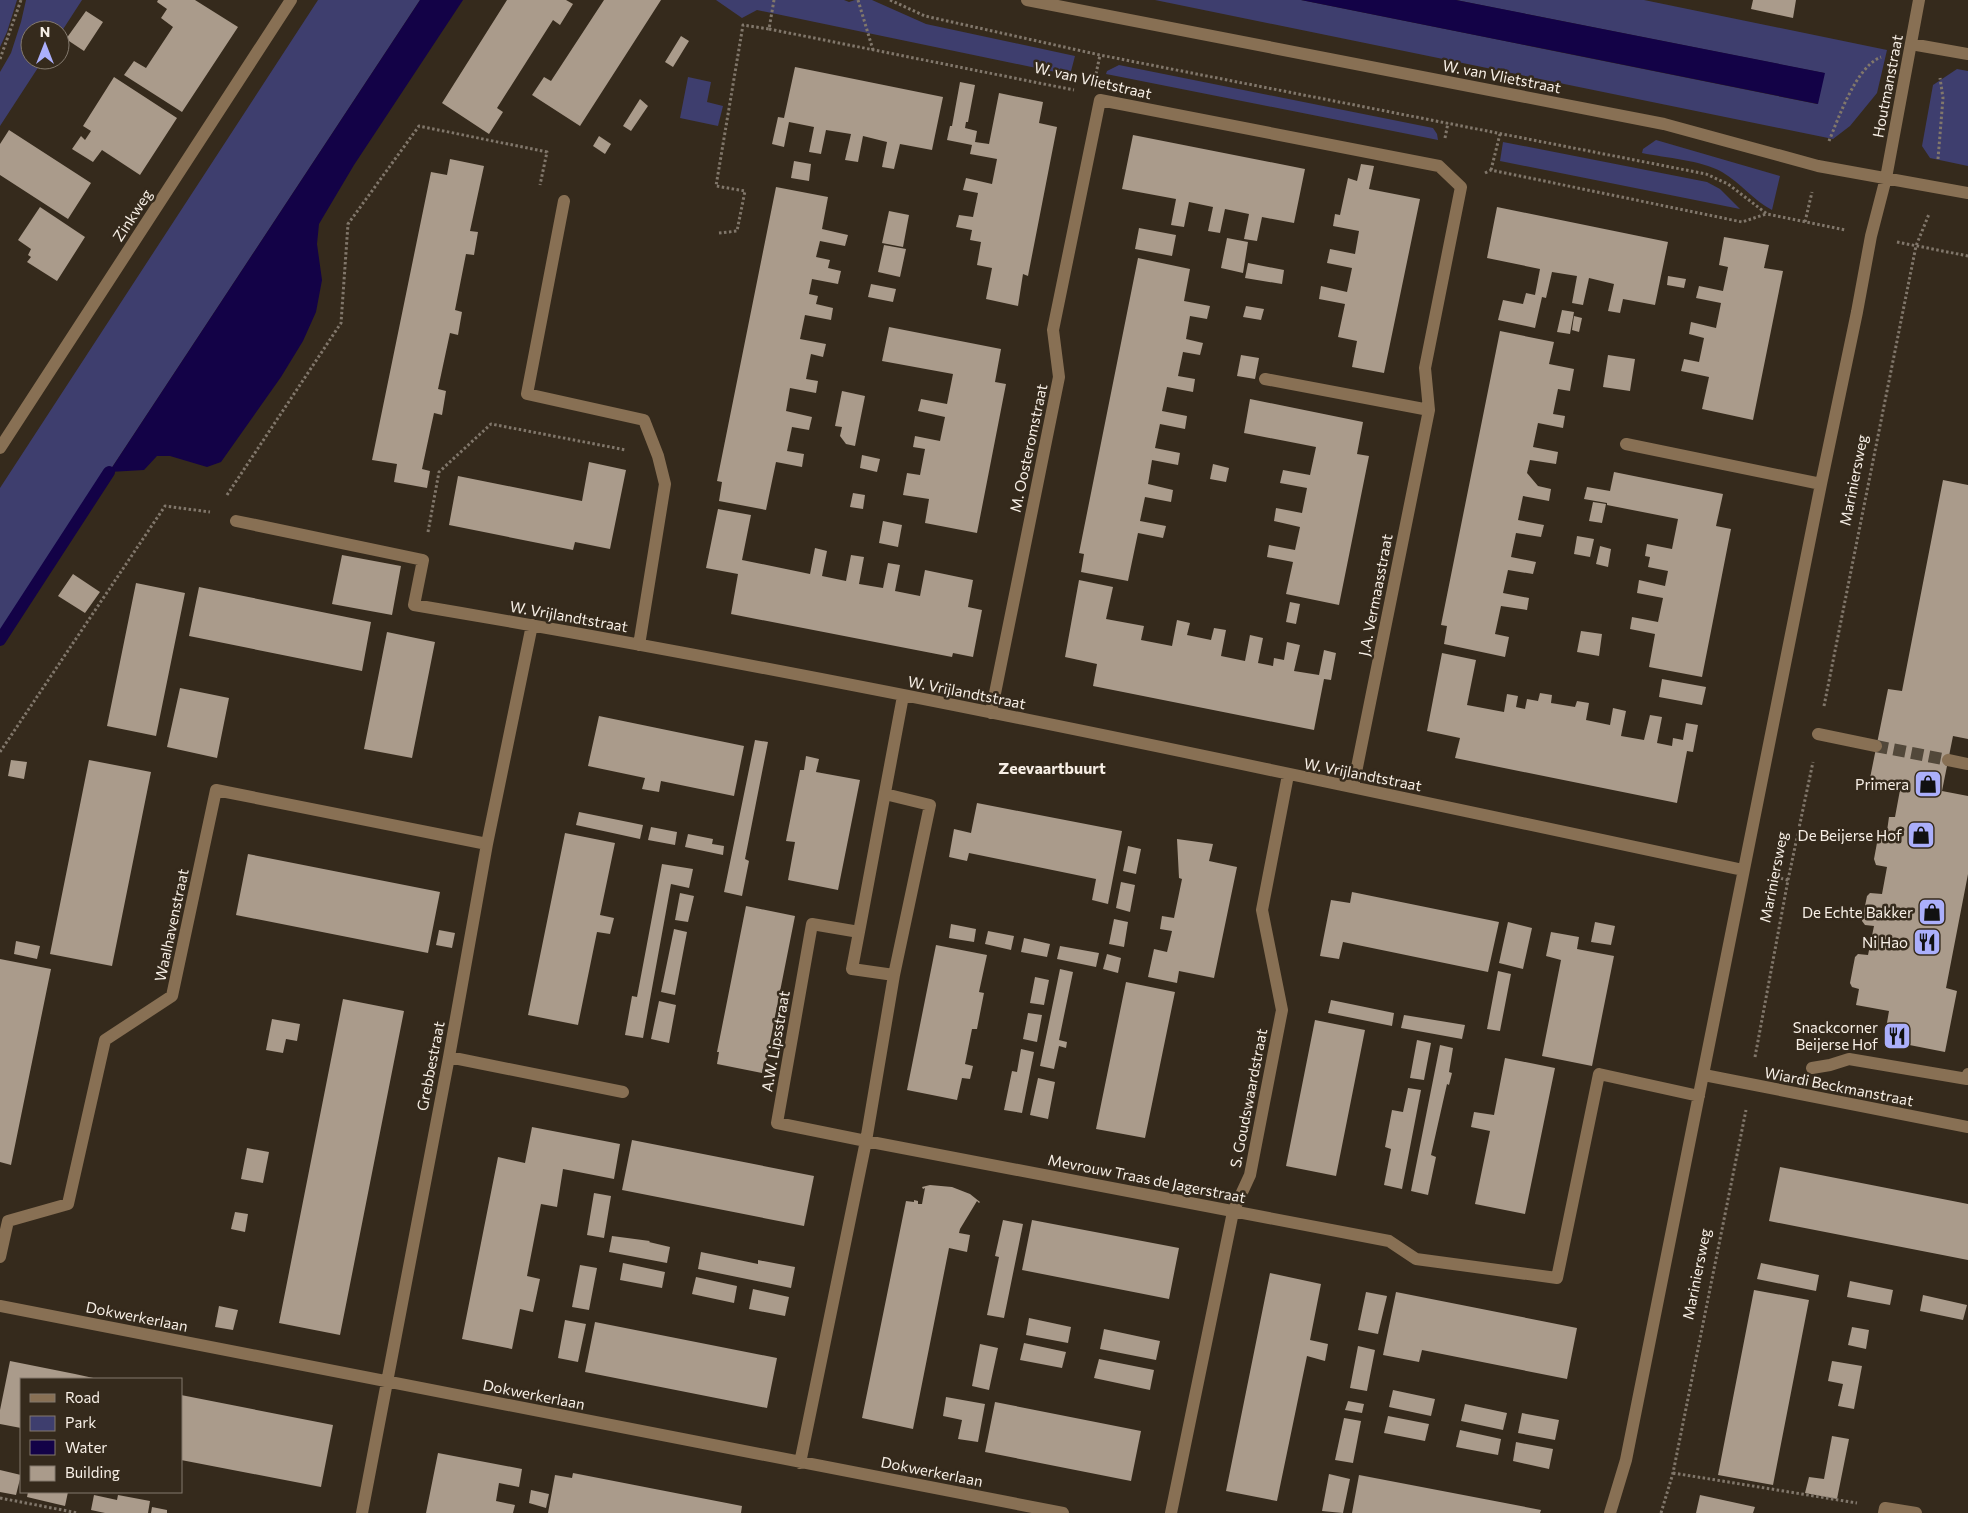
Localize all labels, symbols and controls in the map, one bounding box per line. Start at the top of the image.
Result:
north arrow [20,20,70,70]
text: N [40,23,50,40]
street label: Houtmanstraat [1868,33,1906,139]
street label: W. van Vlietstraat [1441,56,1563,96]
street label: W. van Vlietstraat [1032,58,1154,102]
street label: Zinkweg [109,186,155,244]
street label: M. Oosteromstraat [1006,382,1050,514]
street label: Mariniersweg [1835,433,1871,527]
street label: J.A. Vermaasstraat [1354,532,1396,658]
street label: W. Vrijlandtstraat [508,597,630,635]
street label: W. Vrijlandtstraat [907,672,1027,712]
street label: W. Vrijlandtstraat [1303,754,1423,794]
district label: Zeevaartbuurt [998,758,1106,777]
shop icon: Primera [1913,769,1943,799]
place label: Primera [1855,775,1909,793]
shop icon: De Beijerse Hof [1906,820,1936,850]
place label: De Beijerse Hof [1798,826,1902,844]
street label: Mariniersweg [1755,830,1791,924]
street label: Waalhavenstraat [150,867,192,983]
shop icon: De Echte Bakker [1917,897,1947,927]
place label: De Echte Bakker [1802,903,1913,921]
restaurant icon: Ni Hao [1912,927,1942,957]
place label: Ni Hao [1862,933,1908,951]
street label: A.W. Lipsstraat [757,989,793,1093]
place label: Snackcorner Beijerse Hof [1793,1018,1878,1053]
street label: Grebbestraat [412,1020,448,1112]
restaurant icon: Snackcorner Beijerse Hof [1882,1021,1912,1051]
street label: S. Goudswaardstraat [1226,1027,1270,1169]
street label: Wiardi Beckmanstraat [1763,1063,1915,1109]
street label: Mevrouw Traas de Jagerstraat [1047,1150,1247,1206]
street label: Mariniersweg [1678,1227,1714,1321]
street label: Dokwerkerlaan [84,1297,190,1335]
street label: Dokwerkerlaan [481,1375,587,1413]
legend [20,1378,182,1493]
text: Road [65,1388,100,1406]
text: Park [65,1413,96,1431]
text: Water [65,1438,107,1456]
street label: Dokwerkerlaan [879,1452,985,1490]
text: Building [65,1463,120,1481]

